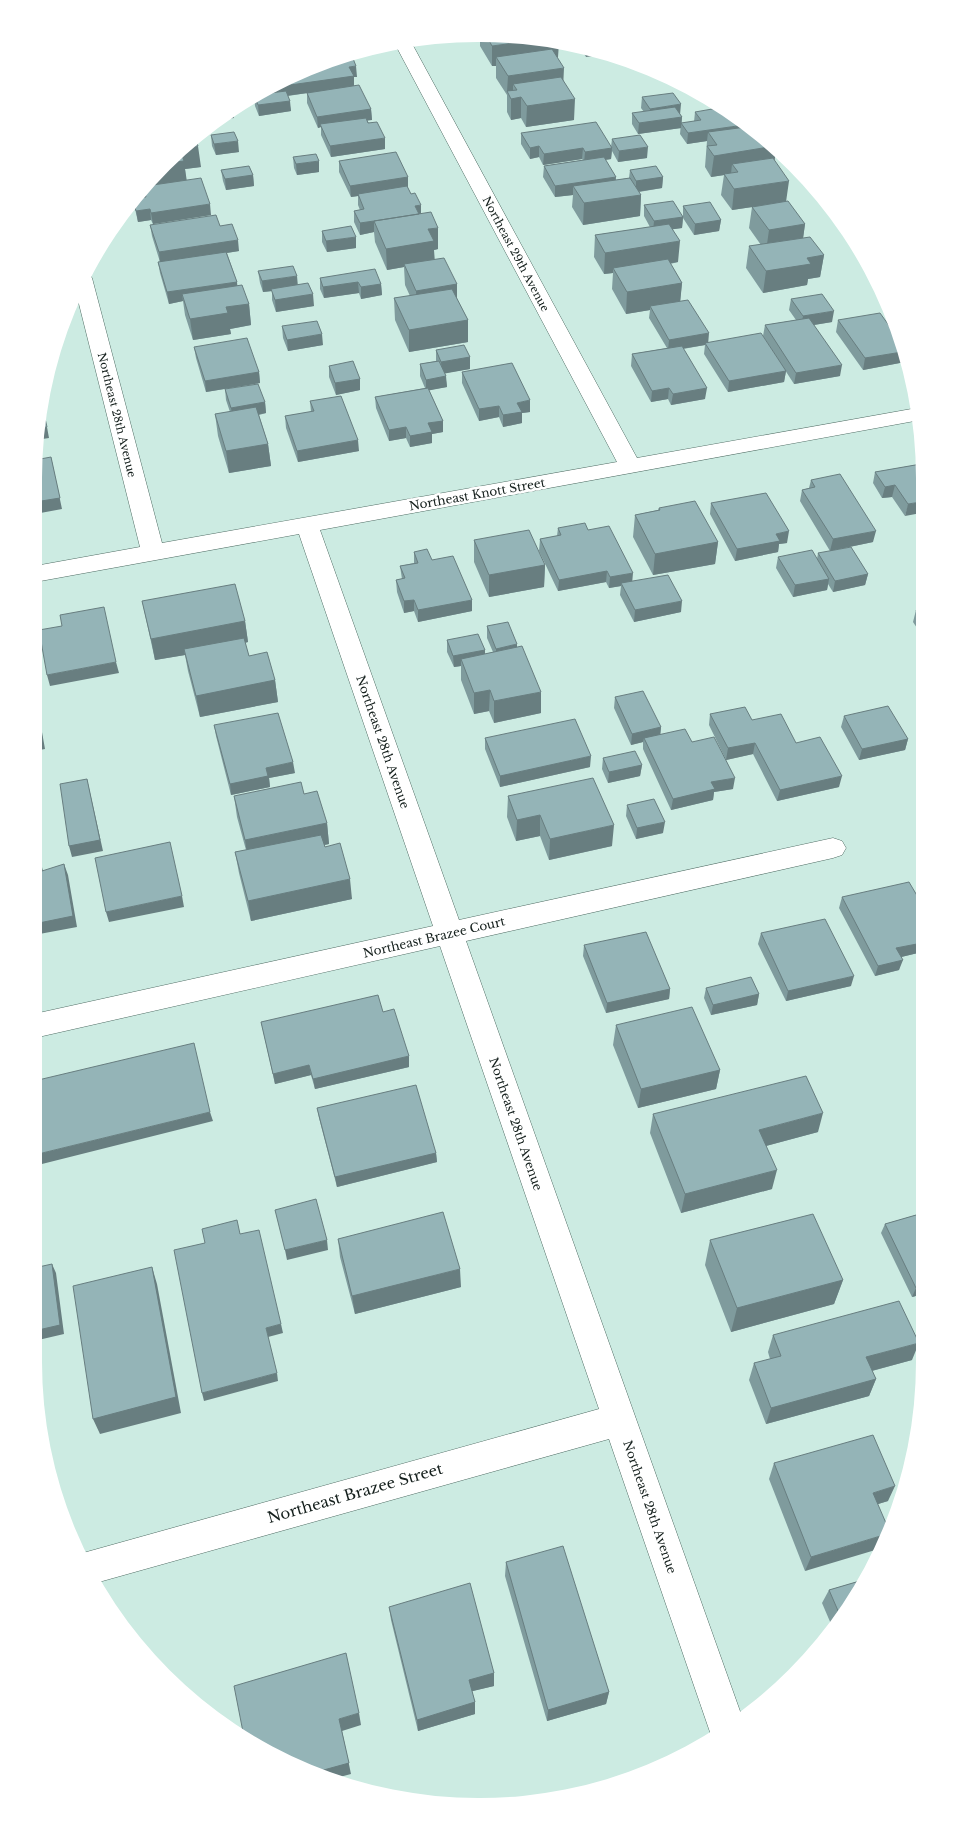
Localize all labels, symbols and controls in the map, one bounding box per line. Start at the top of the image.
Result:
street label: Northeast 29th Avenue [480,194,552,314]
street label: Northeast 28th Avenue [95,351,139,479]
street label: Northeast Knott Street [408,475,547,513]
street label: Northeast 28th Avenue [353,673,413,811]
street label: Northeast Brazee Court [362,913,507,961]
street label: Northeast 28th Avenue [486,1055,546,1193]
street label: Northeast 28th Avenue [620,1438,680,1576]
street label: Northeast Brazee Street [265,1459,445,1527]

